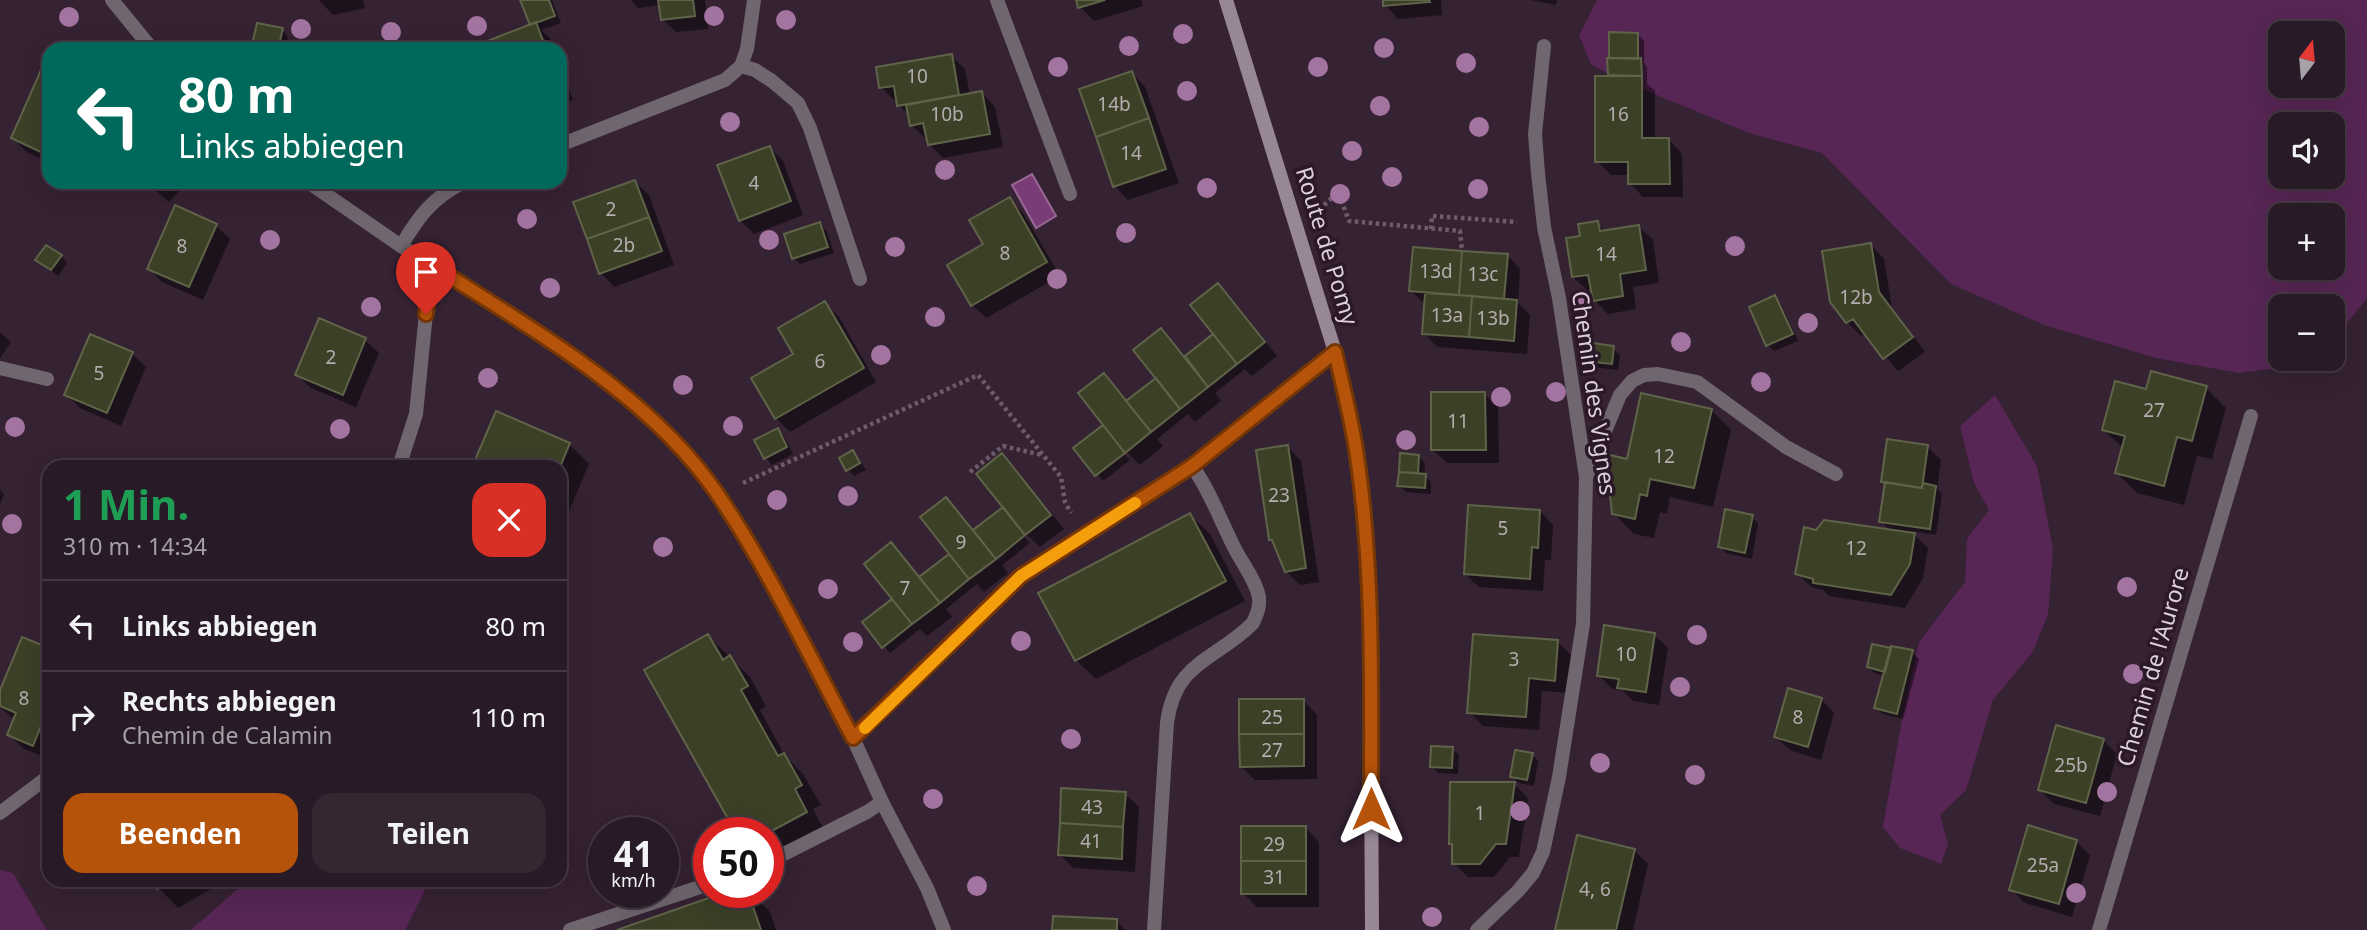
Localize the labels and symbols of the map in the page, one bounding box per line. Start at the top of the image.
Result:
north arrow [2268,21,2345,98]
house number: 10 [906,63,928,89]
house number: 14b [1097,91,1131,117]
house number: 10b [930,101,964,127]
house number: 16 [1607,101,1629,127]
house number: 14 [1120,140,1142,166]
street label: Route de Pomy [1289,163,1367,329]
house number: 4 [749,170,760,196]
house number: 2 [606,196,616,222]
house number: 2b [613,232,635,258]
house number: 8 [177,233,187,259]
house number: 8 [1000,240,1010,266]
house number: 14 [1595,241,1617,267]
pin [396,242,456,314]
house number: 13d [1419,258,1453,284]
house number: 13c [1468,261,1498,287]
house number: 12b [1839,284,1873,310]
street label: Chemin des Vignes [1565,289,1625,497]
house number: 13a [1431,302,1463,328]
house number: 13b [1476,305,1510,331]
house number: 2 [326,344,336,370]
house number: 6 [815,348,825,374]
house number: 5 [94,360,104,386]
house number: 27 [2143,397,2165,423]
house number: 11 [1447,408,1469,434]
house number: 12 [1653,443,1675,469]
house number: 23 [1268,482,1290,508]
house number: 5 [1498,515,1508,541]
house number: 9 [956,529,966,555]
house number: 12 [1845,535,1867,561]
street label: Chemin de l'Aurore [2108,563,2196,770]
house number: 7 [900,575,910,601]
house number: 10 [1615,641,1637,667]
house number: 3 [1509,646,1519,672]
house number: 8 [19,685,29,711]
house number: 25 [1261,704,1283,730]
house number: 8 [1793,704,1803,730]
house number: 27 [1261,737,1283,763]
house number: 25b [2054,752,2088,778]
position arrow [1334,772,1408,846]
house number: 43 [1081,794,1103,820]
house number: 1 [1475,800,1485,826]
speed limit sign: 50 [693,817,784,908]
house number: 41 [1080,828,1102,854]
house number: 29 [1263,831,1285,857]
house number: 25a [2027,852,2059,878]
house number: 31 [1263,864,1285,890]
house number: 4, 6 [1579,876,1611,902]

